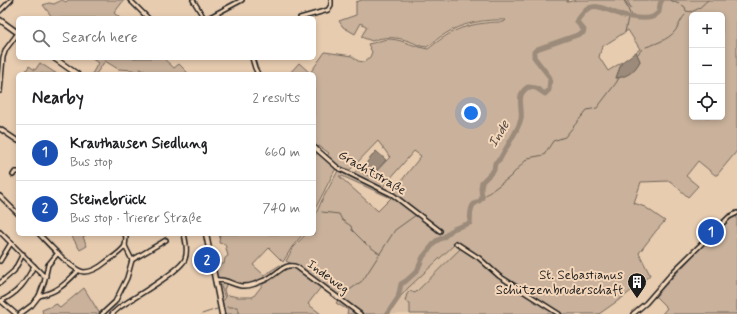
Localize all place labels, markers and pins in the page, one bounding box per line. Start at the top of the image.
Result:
pin: 1 [698,217,724,247]
pin: 2 [194,245,220,275]
place label: St. Sebastianus Schützenbruderschaft [496,267,623,299]
building icon: St. Sebastianus Schützenbruderschaft [626,271,648,299]

